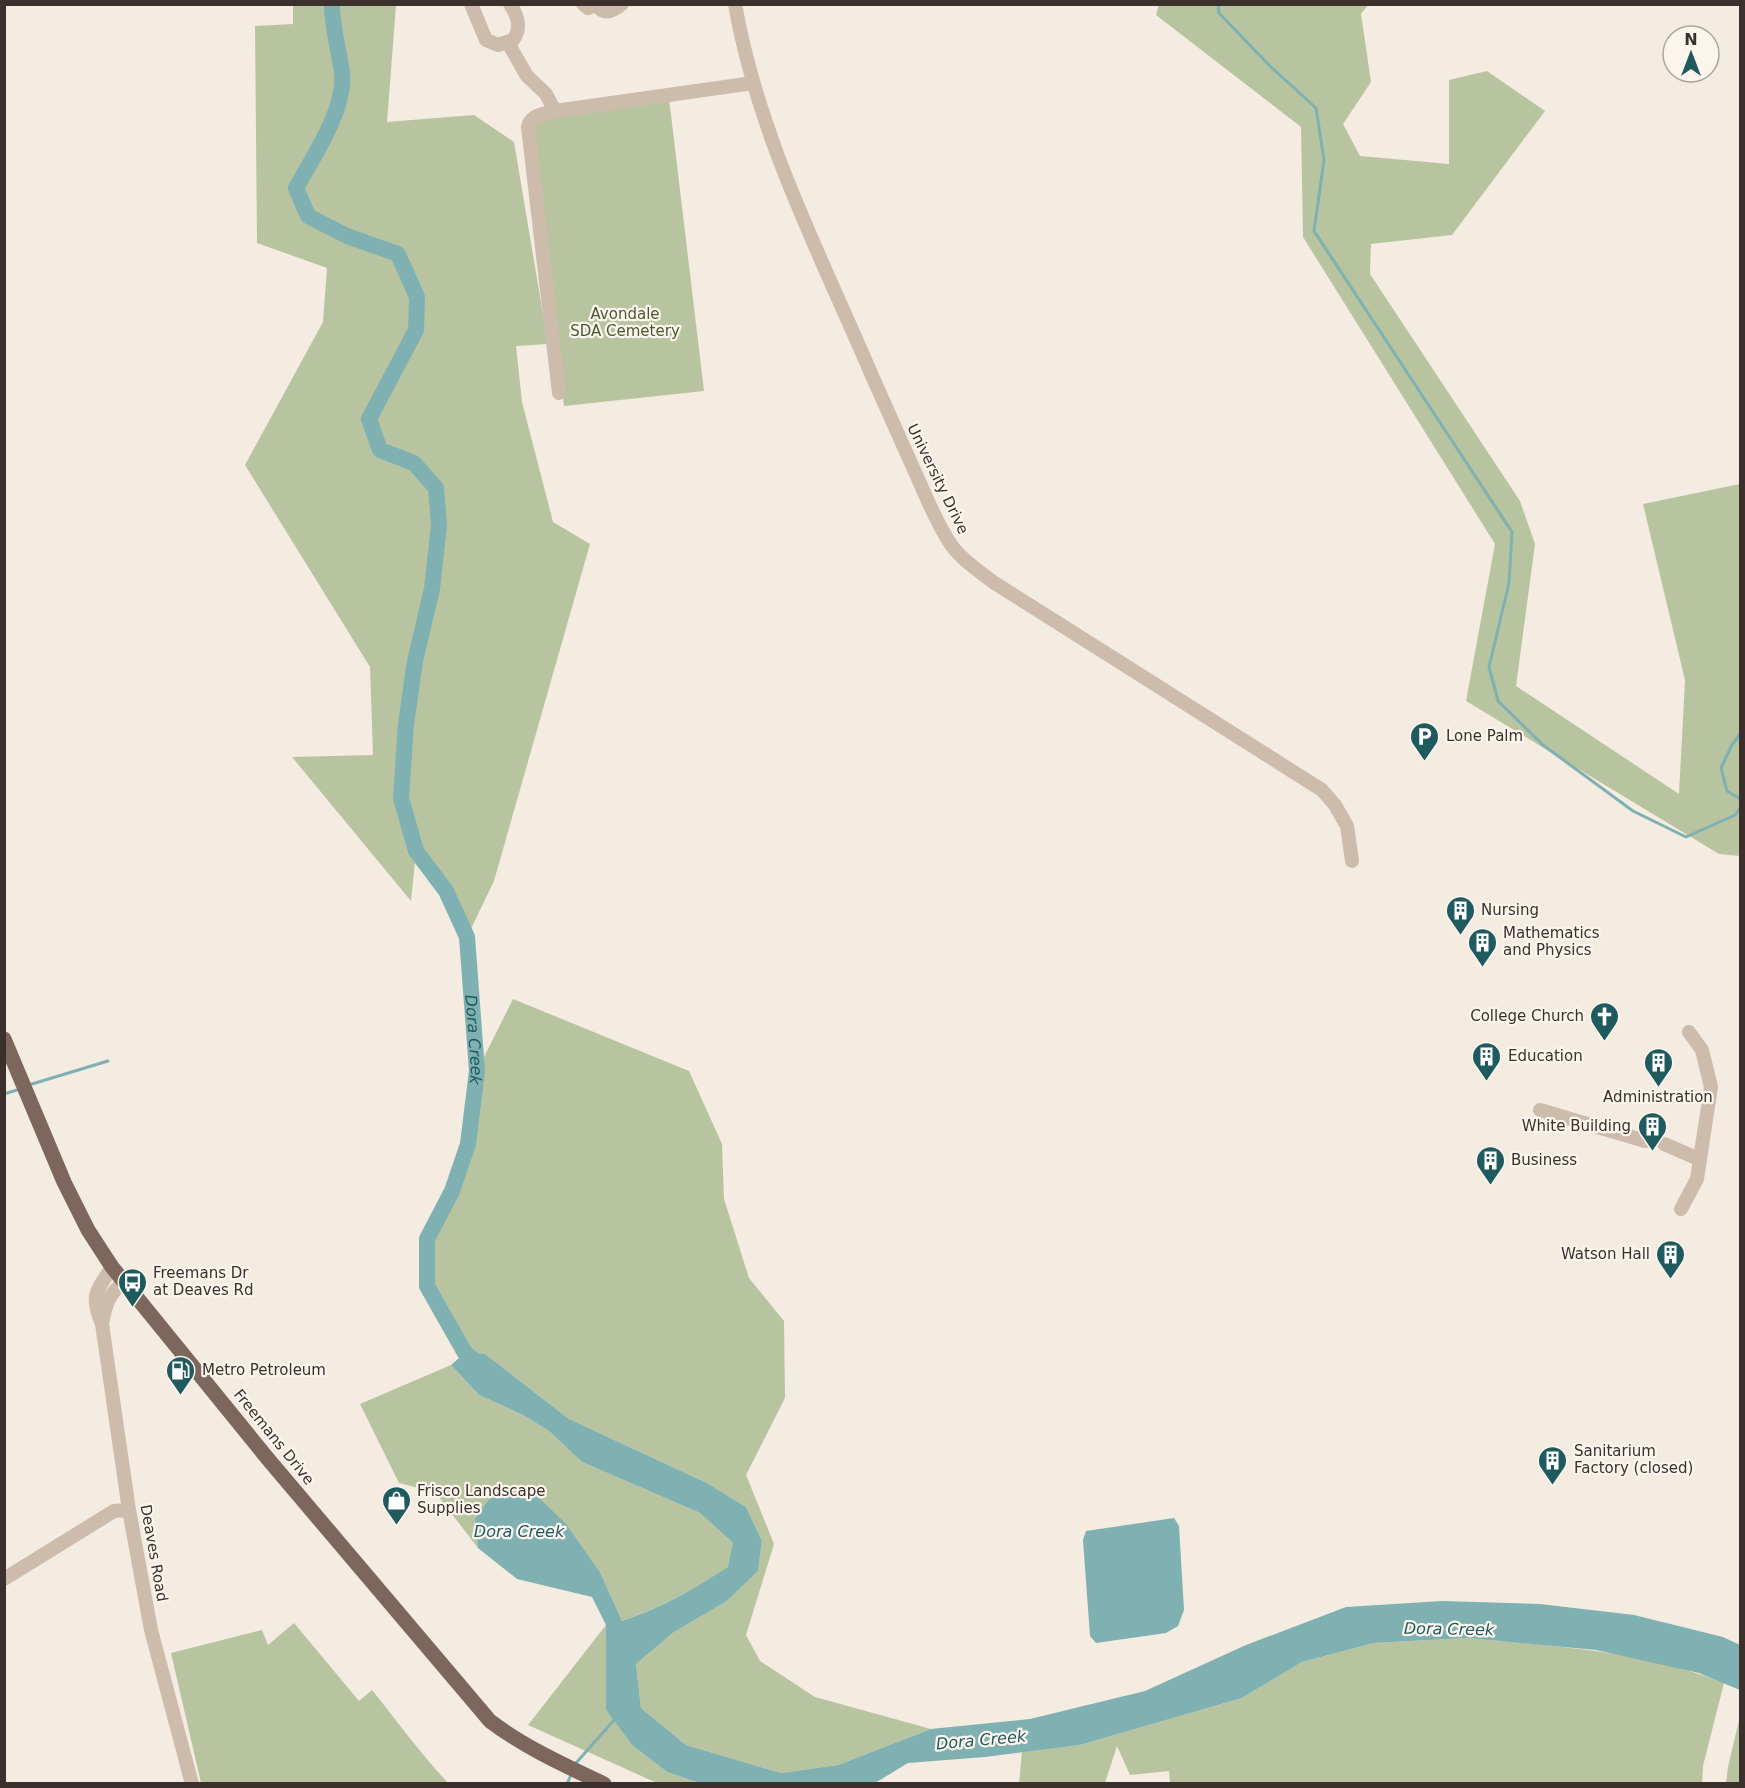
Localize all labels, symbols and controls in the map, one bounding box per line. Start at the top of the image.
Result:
north arrow [1661,24,1721,84]
text: N [1684,30,1698,49]
park label: Avondale SDA Cemetery [570,305,680,340]
street label: University Drive [904,421,972,537]
parking icon: Lone Palm [1409,720,1441,762]
place label: Lone Palm [1446,727,1523,745]
building icon: Nursing [1444,894,1476,936]
place label: Nursing [1481,901,1539,919]
place label: Mathematics and Physics [1503,924,1600,959]
building icon: Mathematics and Physics [1466,926,1498,968]
water label: Dora Creek [462,994,487,1087]
church icon: College Church [1589,1000,1621,1042]
place label: College Church [1470,1007,1584,1025]
building icon: Education [1471,1040,1503,1082]
building icon: Administration [1642,1046,1674,1088]
place label: Education [1508,1047,1583,1065]
place label: Administration [1603,1088,1713,1106]
building icon: White Building [1636,1110,1668,1152]
place label: White Building [1522,1117,1631,1135]
building icon: Business [1474,1144,1506,1186]
place label: Business [1511,1151,1577,1169]
building icon: Watson Hall [1655,1238,1687,1280]
place label: Watson Hall [1561,1245,1650,1263]
place label: Freemans Dr at Deaves Rd [153,1264,253,1299]
bus stop icon: Freemans Dr at Deaves Rd [116,1266,148,1308]
fuel station icon: Metro Petroleum [165,1354,197,1396]
place label: Metro Petroleum [202,1361,326,1379]
street label: Freemans Drive [230,1386,318,1488]
place label: Sanitarium Factory (closed) [1574,1442,1693,1477]
building icon: Sanitarium Factory (closed) [1537,1444,1569,1486]
place label: Frisco Landscape Supplies [417,1482,545,1517]
shop icon: Frisco Landscape Supplies [380,1484,412,1526]
street label: Deaves Road [137,1503,171,1603]
water label: Dora Creek [474,1522,565,1541]
water label: Dora Creek [1404,1619,1495,1639]
water label: Dora Creek [935,1727,1028,1753]

